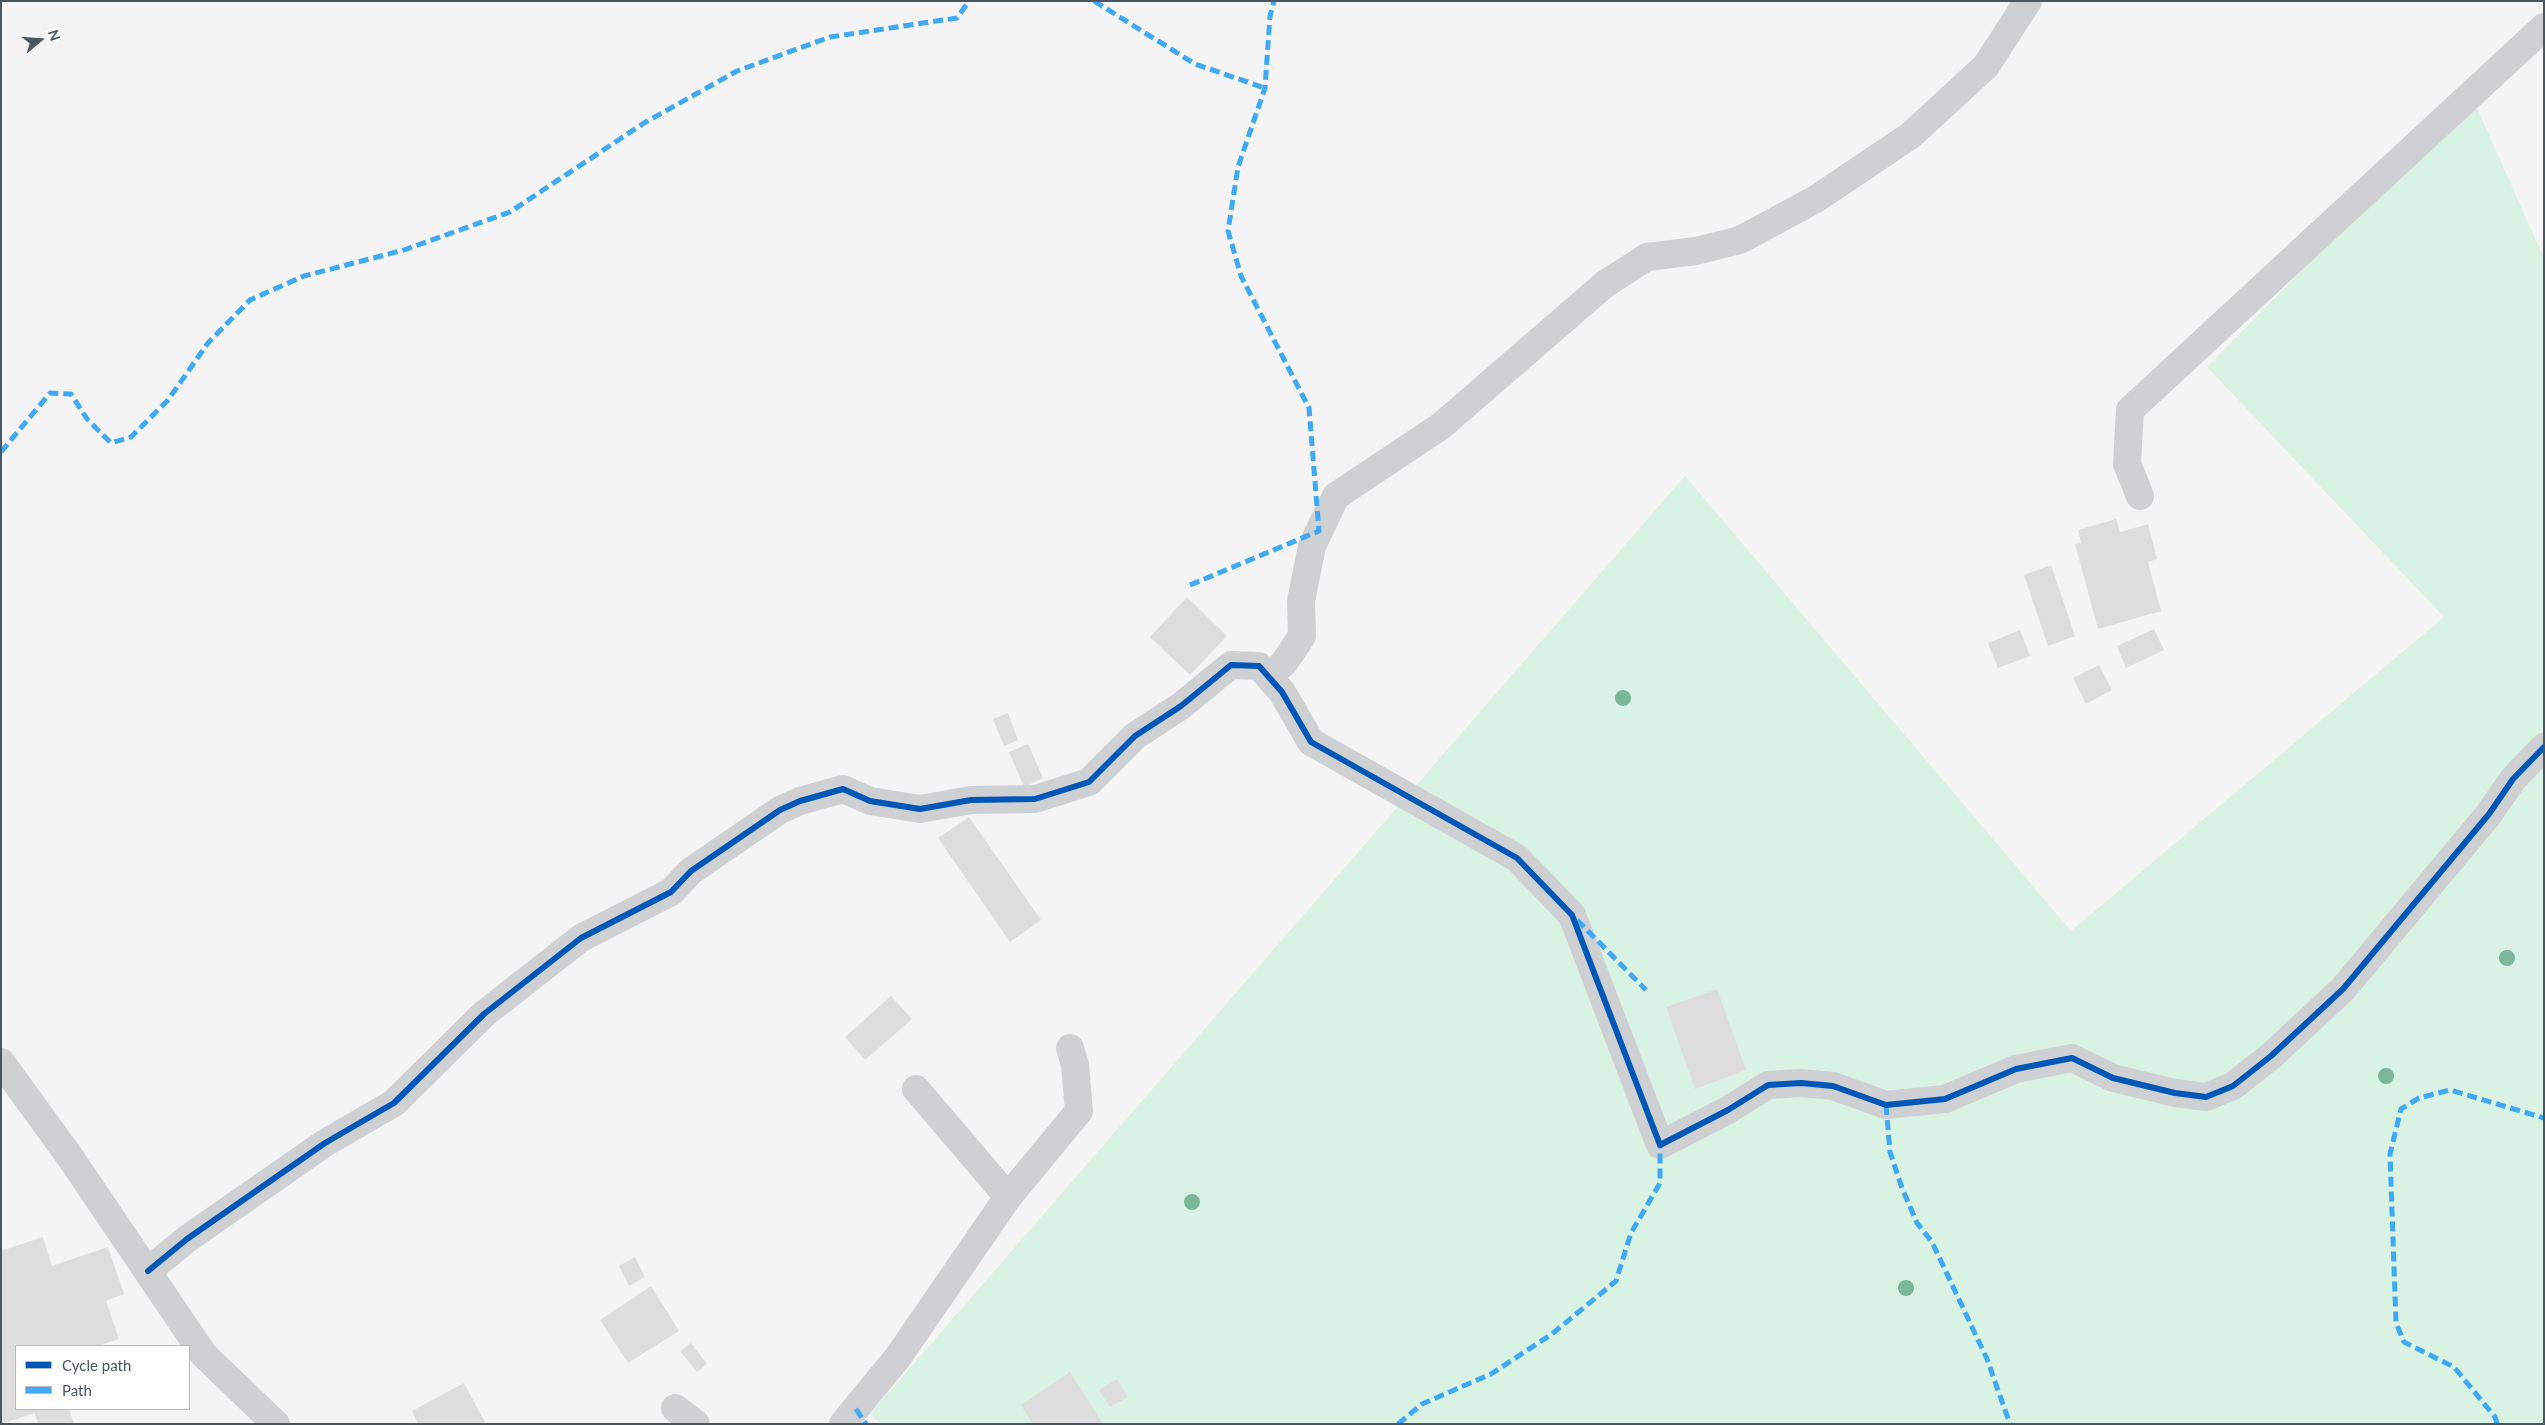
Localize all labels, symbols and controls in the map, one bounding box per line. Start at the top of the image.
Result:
north arrow [15,15,65,65]
text: N [45,27,64,43]
legend [15,1345,190,1410]
text: Cycle path [62,1356,131,1374]
text: Path [62,1381,92,1399]

